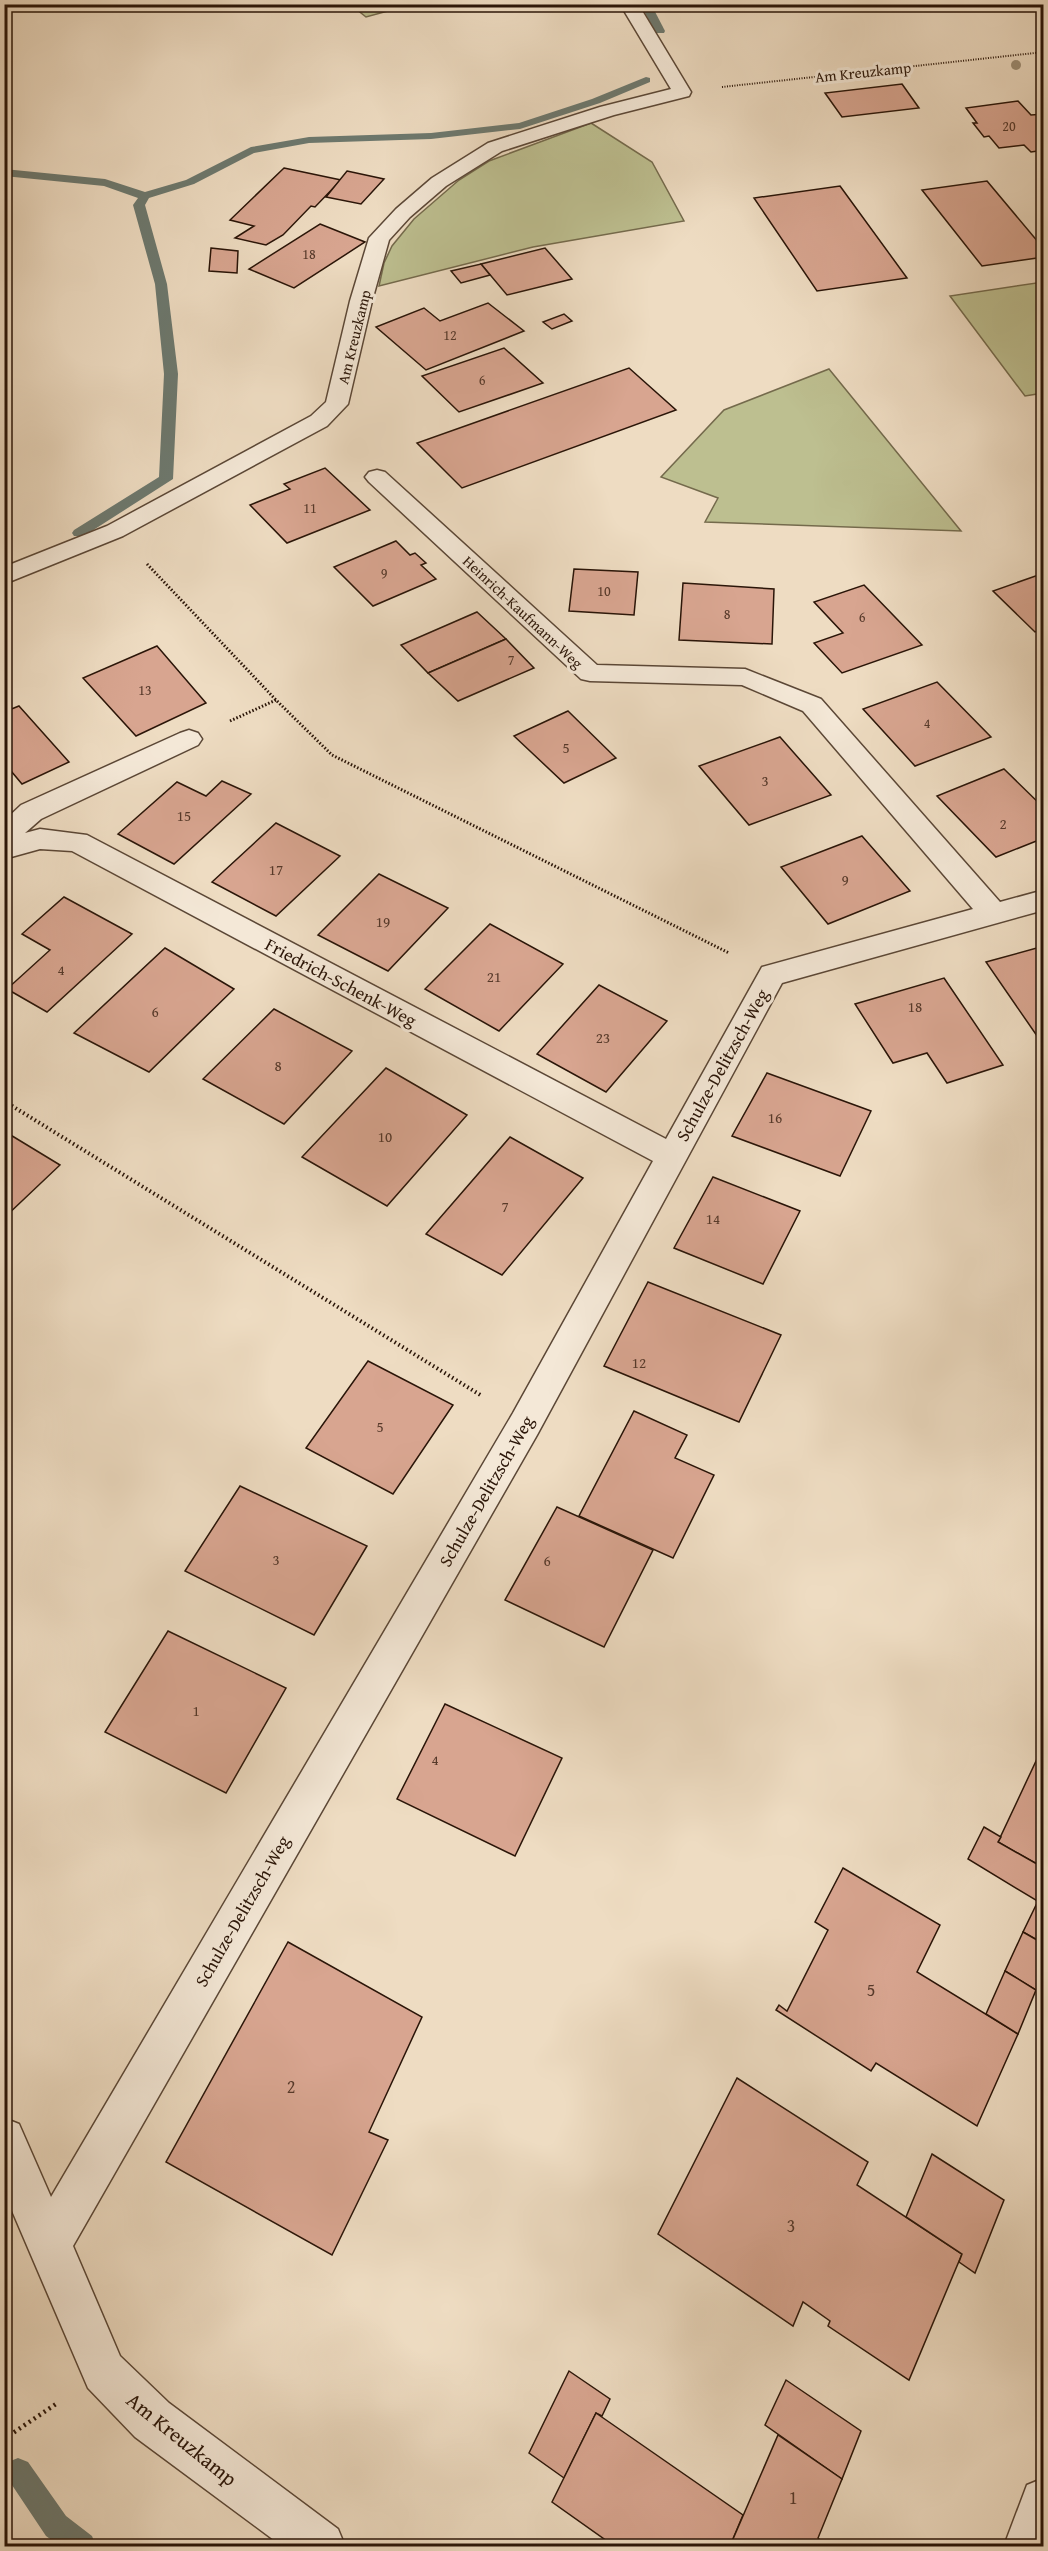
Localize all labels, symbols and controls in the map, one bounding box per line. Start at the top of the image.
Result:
street label: Am Kreuzkamp [814,57,912,87]
house number: 20 [1002,116,1016,136]
house number: 18 [302,244,316,264]
street label: Am Kreuzkamp [332,288,376,386]
house number: 12 [443,325,457,345]
house number: 6 [479,370,486,390]
house number: 11 [303,498,317,518]
street label: Heinrich-Kaufmann-Weg [458,551,588,674]
house number: 9 [381,563,388,583]
house number: 10 [597,581,611,601]
house number: 8 [724,604,731,624]
house number: 6 [859,607,866,627]
house number: 7 [508,650,515,670]
house number: 13 [138,680,152,700]
house number: 4 [924,713,931,733]
house number: 5 [562,737,570,758]
house number: 3 [761,770,769,791]
house number: 15 [177,805,191,826]
house number: 2 [999,813,1007,834]
house number: 17 [269,859,283,880]
house number: 9 [841,869,849,890]
house number: 19 [376,911,390,932]
street label: Friedrich-Schenk-Weg [260,931,422,1033]
house number: 4 [57,959,65,980]
house number: 21 [487,966,501,987]
street label: Schulze-Delitzsch-Weg [669,984,775,1146]
house number: 18 [908,996,922,1017]
house number: 6 [151,1001,159,1022]
house number: 23 [596,1027,610,1048]
house number: 8 [274,1055,282,1076]
house number: 16 [768,1107,782,1128]
house number: 10 [378,1126,392,1147]
house number: 7 [501,1196,509,1217]
house number: 14 [706,1208,720,1229]
house number: 12 [632,1352,646,1373]
street label: Schulze-Delitzsch-Weg [432,1410,540,1572]
house number: 5 [376,1416,384,1437]
house number: 3 [272,1549,280,1570]
house number: 6 [543,1550,551,1571]
house number: 1 [192,1700,200,1721]
house number: 4 [431,1749,439,1770]
street label: Schulze-Delitzsch-Weg [188,1830,296,1992]
house number: 5 [867,1976,875,2003]
house number: 2 [287,2073,295,2100]
house number: 3 [787,2212,795,2239]
street label: Am Kreuzkamp [120,2385,244,2493]
house number: 1 [789,2484,797,2511]

